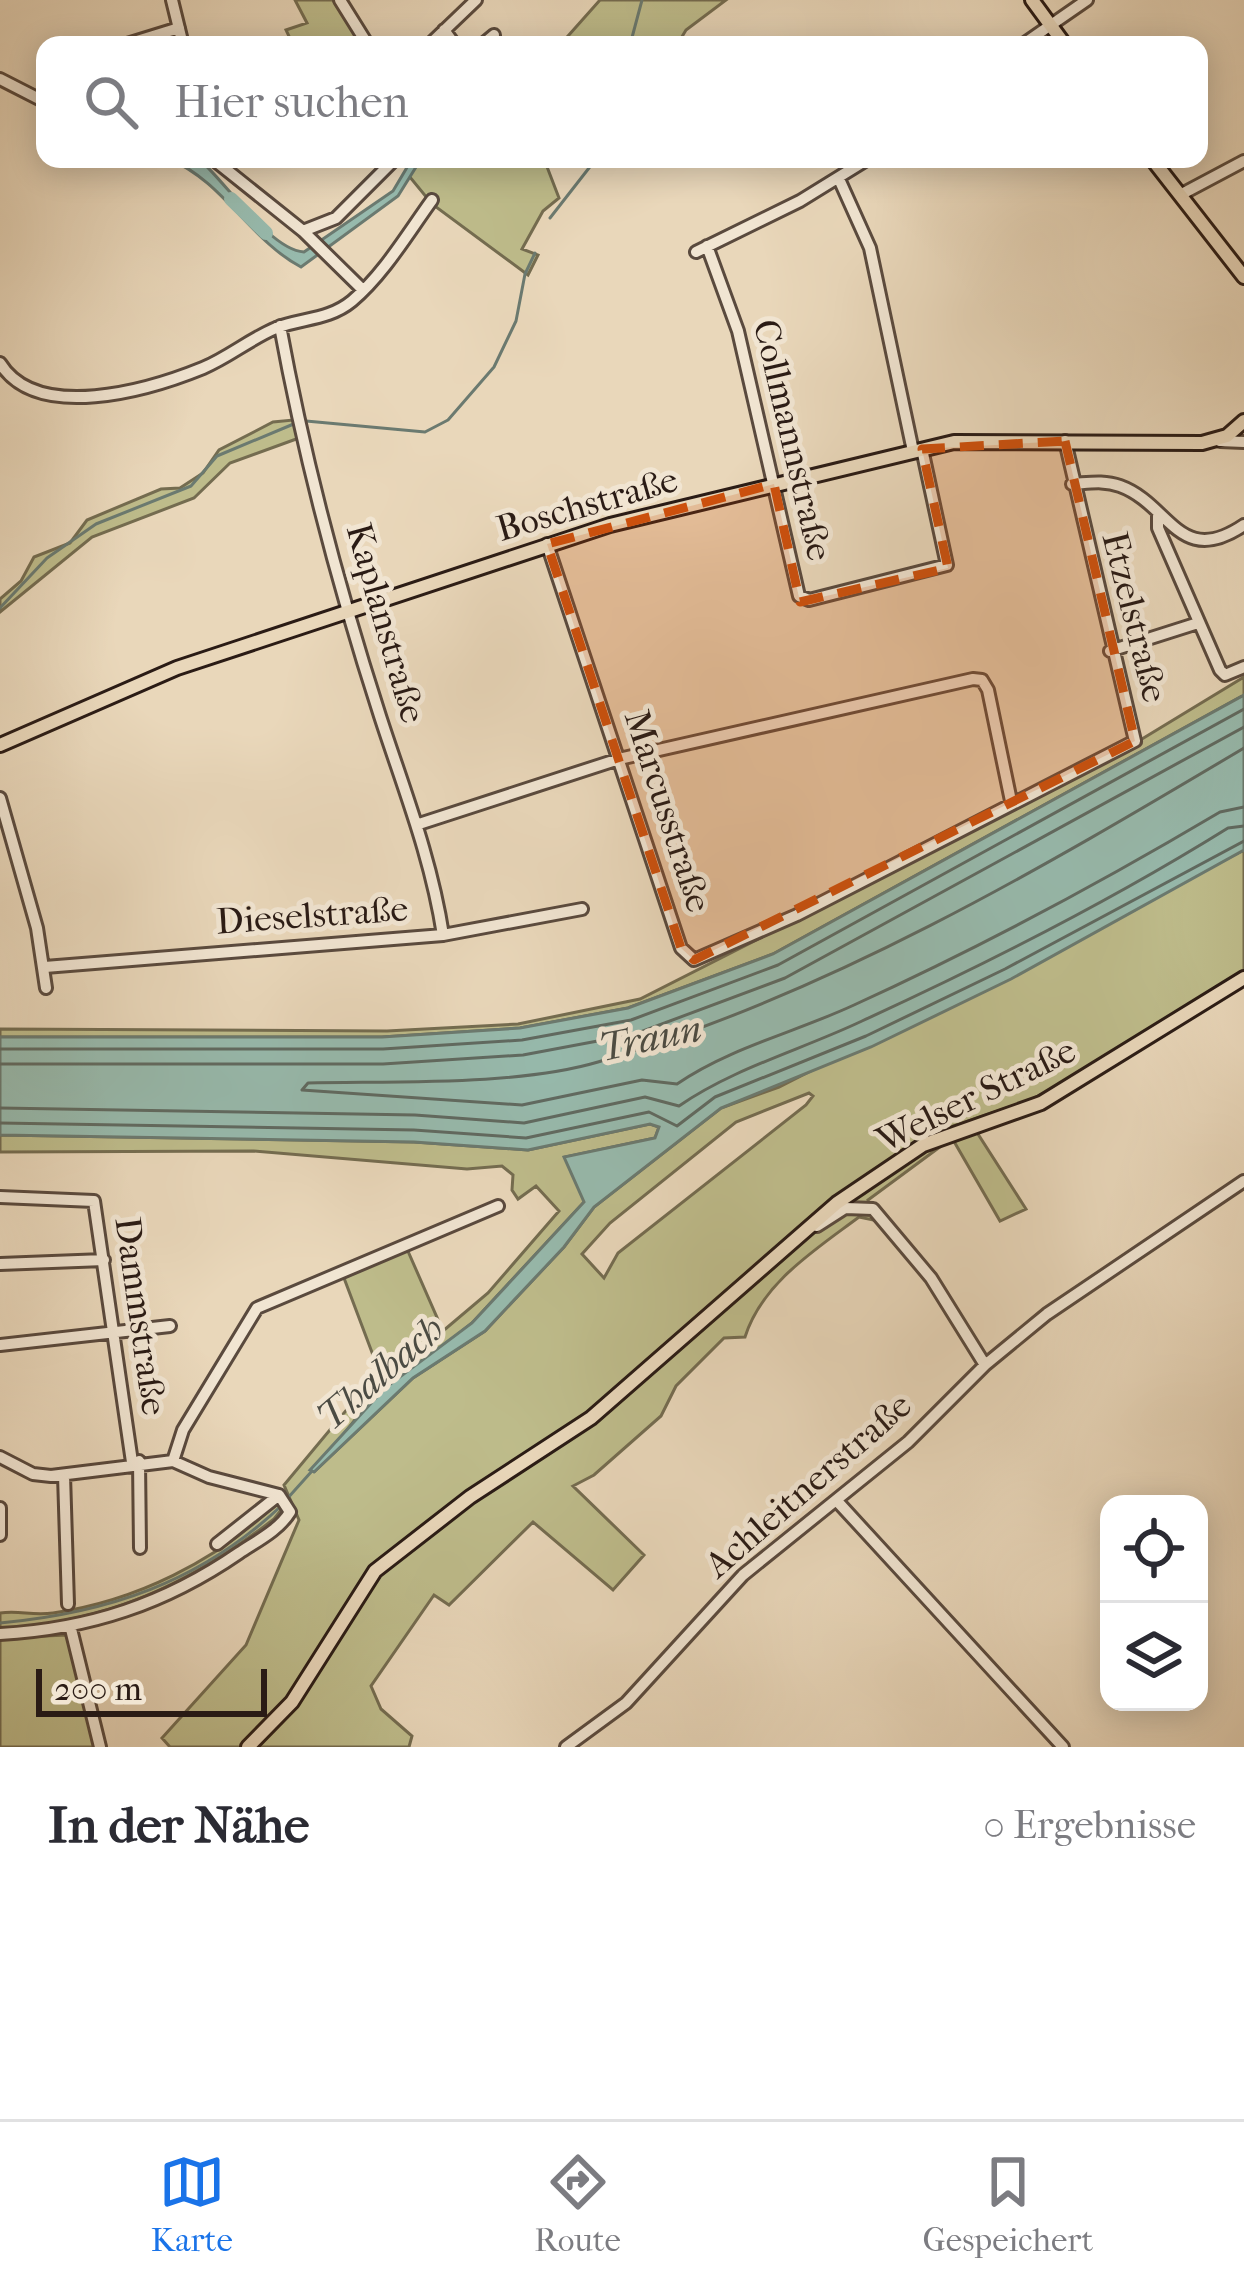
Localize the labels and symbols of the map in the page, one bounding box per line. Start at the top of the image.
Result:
street label: Collmannstraße [745,315,841,565]
street label: Boschstraße [492,458,682,550]
street label: Kaplanstraße [337,518,435,728]
street label: Etzelstraße [1094,527,1176,707]
street label: Marcusstraße [616,705,720,917]
street label: Dieselstraße [215,887,409,943]
water label: Traun [594,1005,706,1071]
street label: Welser Straße [869,1029,1082,1162]
street label: Dammstraße [106,1214,176,1418]
water label: Thalbach [307,1306,453,1440]
street label: Achleitnerstraße [695,1384,920,1587]
scale bar [36,1663,267,1716]

